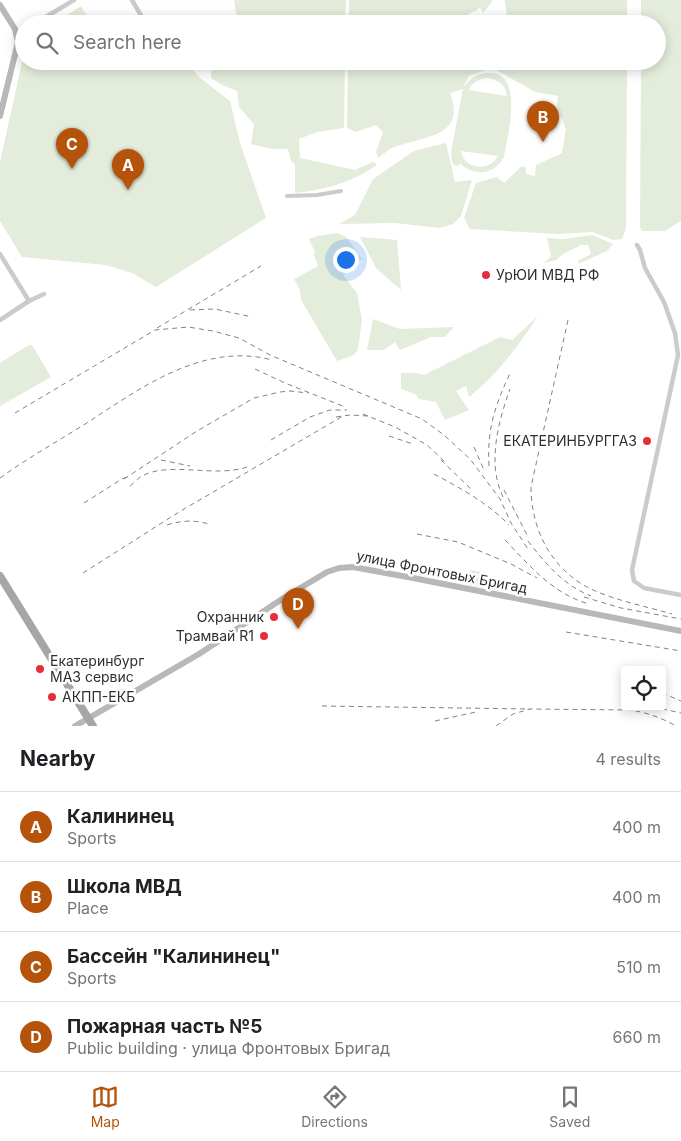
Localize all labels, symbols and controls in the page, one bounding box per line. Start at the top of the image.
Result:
search box [15,15,666,70]
icon: search [33,29,61,57]
text: Search here [73,31,182,54]
pin: B [527,101,559,142]
pin: C [56,128,88,169]
pin: A [112,149,144,190]
your location [333,247,359,273]
place label: УрЮИ МВД РФ [496,266,599,283]
marker: УрЮИ МВД РФ [480,269,492,281]
place label: ЕКАТЕРИНБУРГГАЗ [503,432,637,449]
marker: ЕКАТЕРИНБУРГГАЗ [641,435,653,447]
street label: улица Фронтовых Бригад [355,547,529,596]
pin: D [282,588,314,629]
place label: Охранник [197,608,264,625]
marker: Охранник [268,611,280,623]
place label: Трамвай R1 [176,627,254,644]
marker: Трамвай R1 [258,630,270,642]
place label: Екатеринбург МАЗ сервис [50,652,144,685]
marker: Екатеринбург МАЗ сервис [34,663,46,675]
map controls [621,666,666,711]
button: locate [621,666,666,711]
place label: АКПП-ЕКБ [62,688,135,705]
marker: АКПП-ЕКБ [46,691,58,703]
text: Nearby [20,746,95,771]
text: 4 results [596,749,661,769]
text: Калининец [67,805,174,828]
text: A [30,817,42,837]
text: 400 m [612,817,661,837]
text: Sports [67,828,116,848]
text: Школа МВД [67,875,182,898]
text: B [31,887,41,907]
text: 400 m [612,887,661,907]
text: Place [67,898,109,918]
text: Бассейн "Калининец" [67,945,280,968]
text: C [30,957,42,977]
text: 510 m [616,957,661,977]
text: Sports [67,968,116,988]
text: Пожарная часть №5 [67,1015,262,1038]
text: D [30,1027,42,1047]
text: 660 m [613,1027,661,1047]
text: Public building · улица Фронтовых Бригад [67,1038,390,1058]
tab: Map [91,1083,120,1130]
tab: Directions [301,1083,368,1130]
tab: Saved [549,1083,590,1130]

